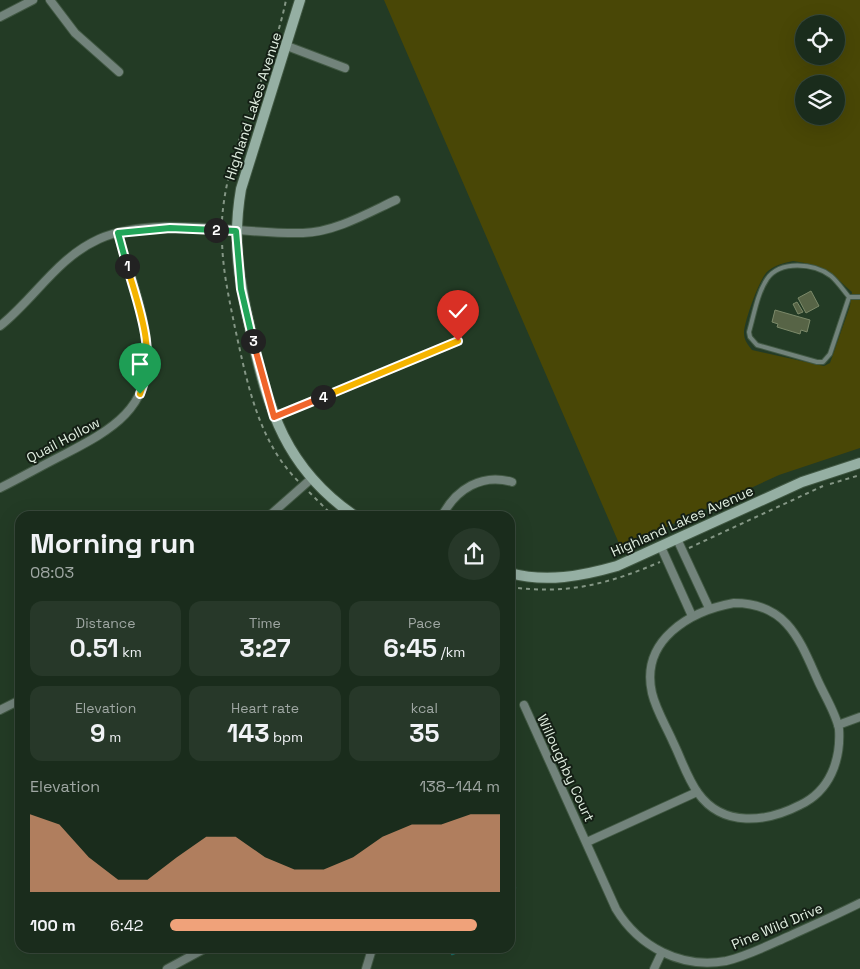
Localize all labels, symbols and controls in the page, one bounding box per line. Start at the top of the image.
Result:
map controls [795,15,845,125]
button: locate [795,15,845,65]
street label: Highland Lakes Avenue [221,30,285,182]
button: layers [795,75,845,125]
pin: 2 [204,218,228,242]
text: 2 [212,221,221,239]
pin: 1 [114,254,140,278]
text: 1 [124,257,131,275]
pin [437,290,479,341]
icon: check [444,297,472,325]
pin: 3 [240,328,266,354]
text: 3 [249,332,258,350]
pin [119,343,161,394]
icon: arrive [126,350,154,378]
pin: 4 [310,384,336,410]
text: 4 [319,388,328,406]
street label: Quail Hollow [23,413,103,467]
street label: Highland Lakes Avenue [608,481,756,561]
text: Morning run [30,525,195,561]
button: share [448,528,500,580]
text: 08:03 [30,562,74,583]
text: Distance [76,614,135,632]
text: Time [249,614,281,632]
text: Pace [408,614,441,632]
text: 0.51 [69,632,119,664]
text: 3:27 [239,632,291,664]
text: 6:45 [383,632,437,664]
text: km [119,643,142,661]
text: /km [437,643,465,661]
text: Elevation [75,699,136,717]
text: Heart rate [231,699,299,717]
text: kcal [411,699,438,717]
street label: Willoughby Court [533,711,599,825]
text: 9 [90,717,106,749]
text: 143 [227,717,269,749]
text: 35 [409,717,439,749]
text: m [106,728,121,746]
text: bpm [269,728,303,746]
text: Elevation [30,776,100,797]
text: 138–144 m [419,776,500,797]
street label: Pine Wild Drive [729,899,825,953]
text: 100 m [30,915,76,936]
text: 6:42 [110,915,144,936]

